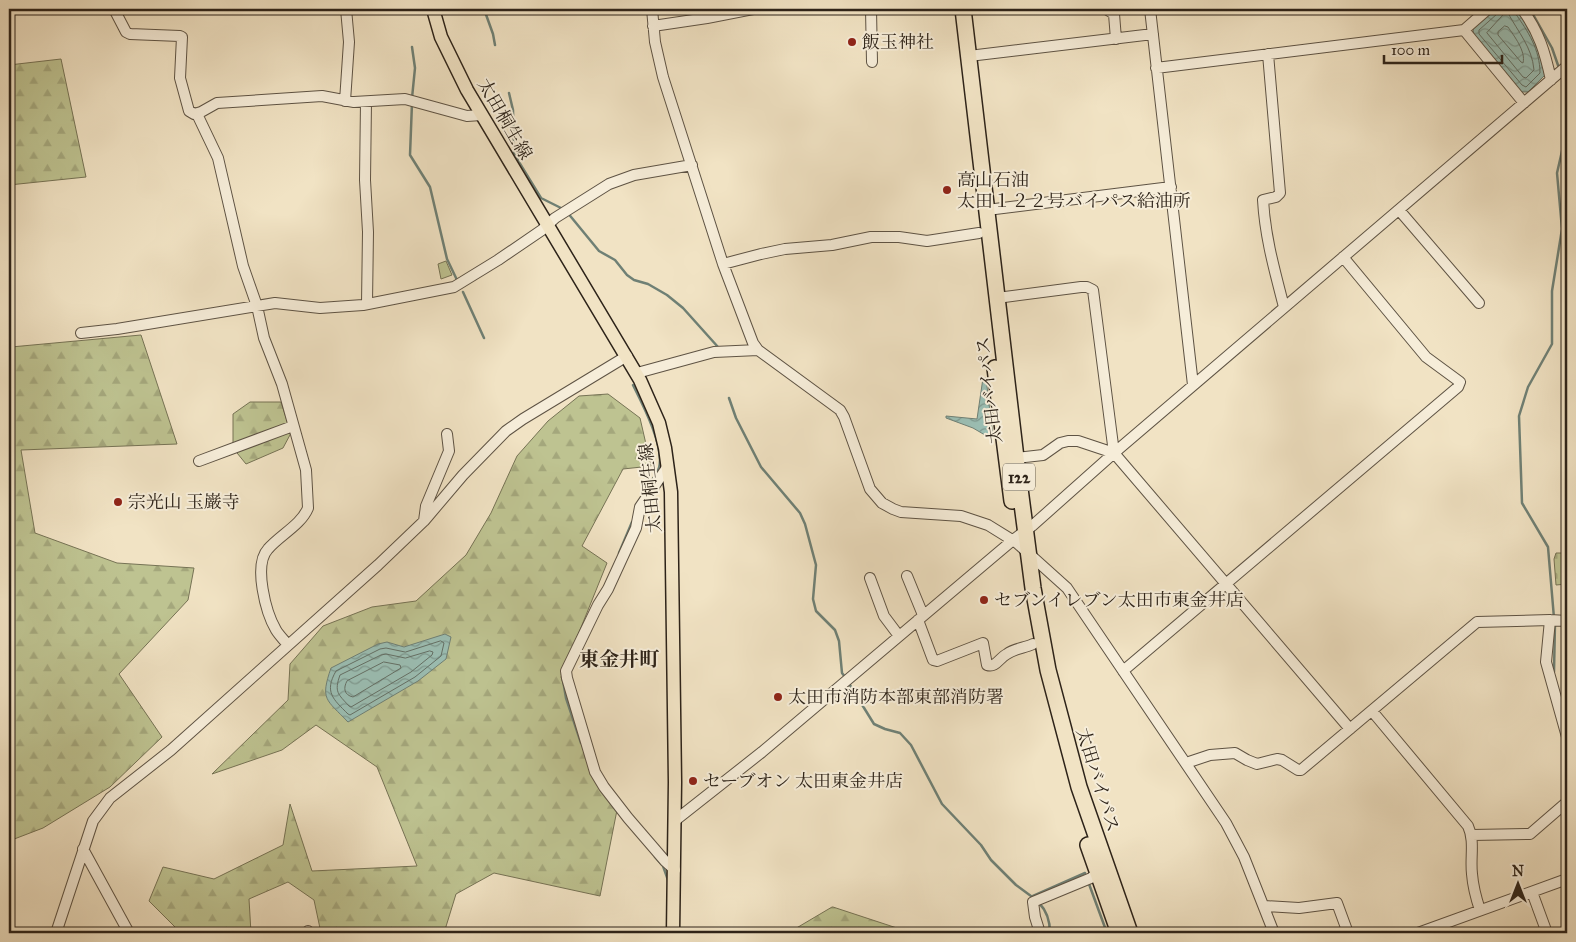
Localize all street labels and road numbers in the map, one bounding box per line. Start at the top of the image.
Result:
street label: 太田桐生線 [473,75,537,163]
street label: 太田バイパス [972,335,1006,445]
street label: 太田桐生線 [634,442,666,534]
road number: 122 [1003,464,1035,491]
street label: 太田バイパス [1072,725,1124,835]

